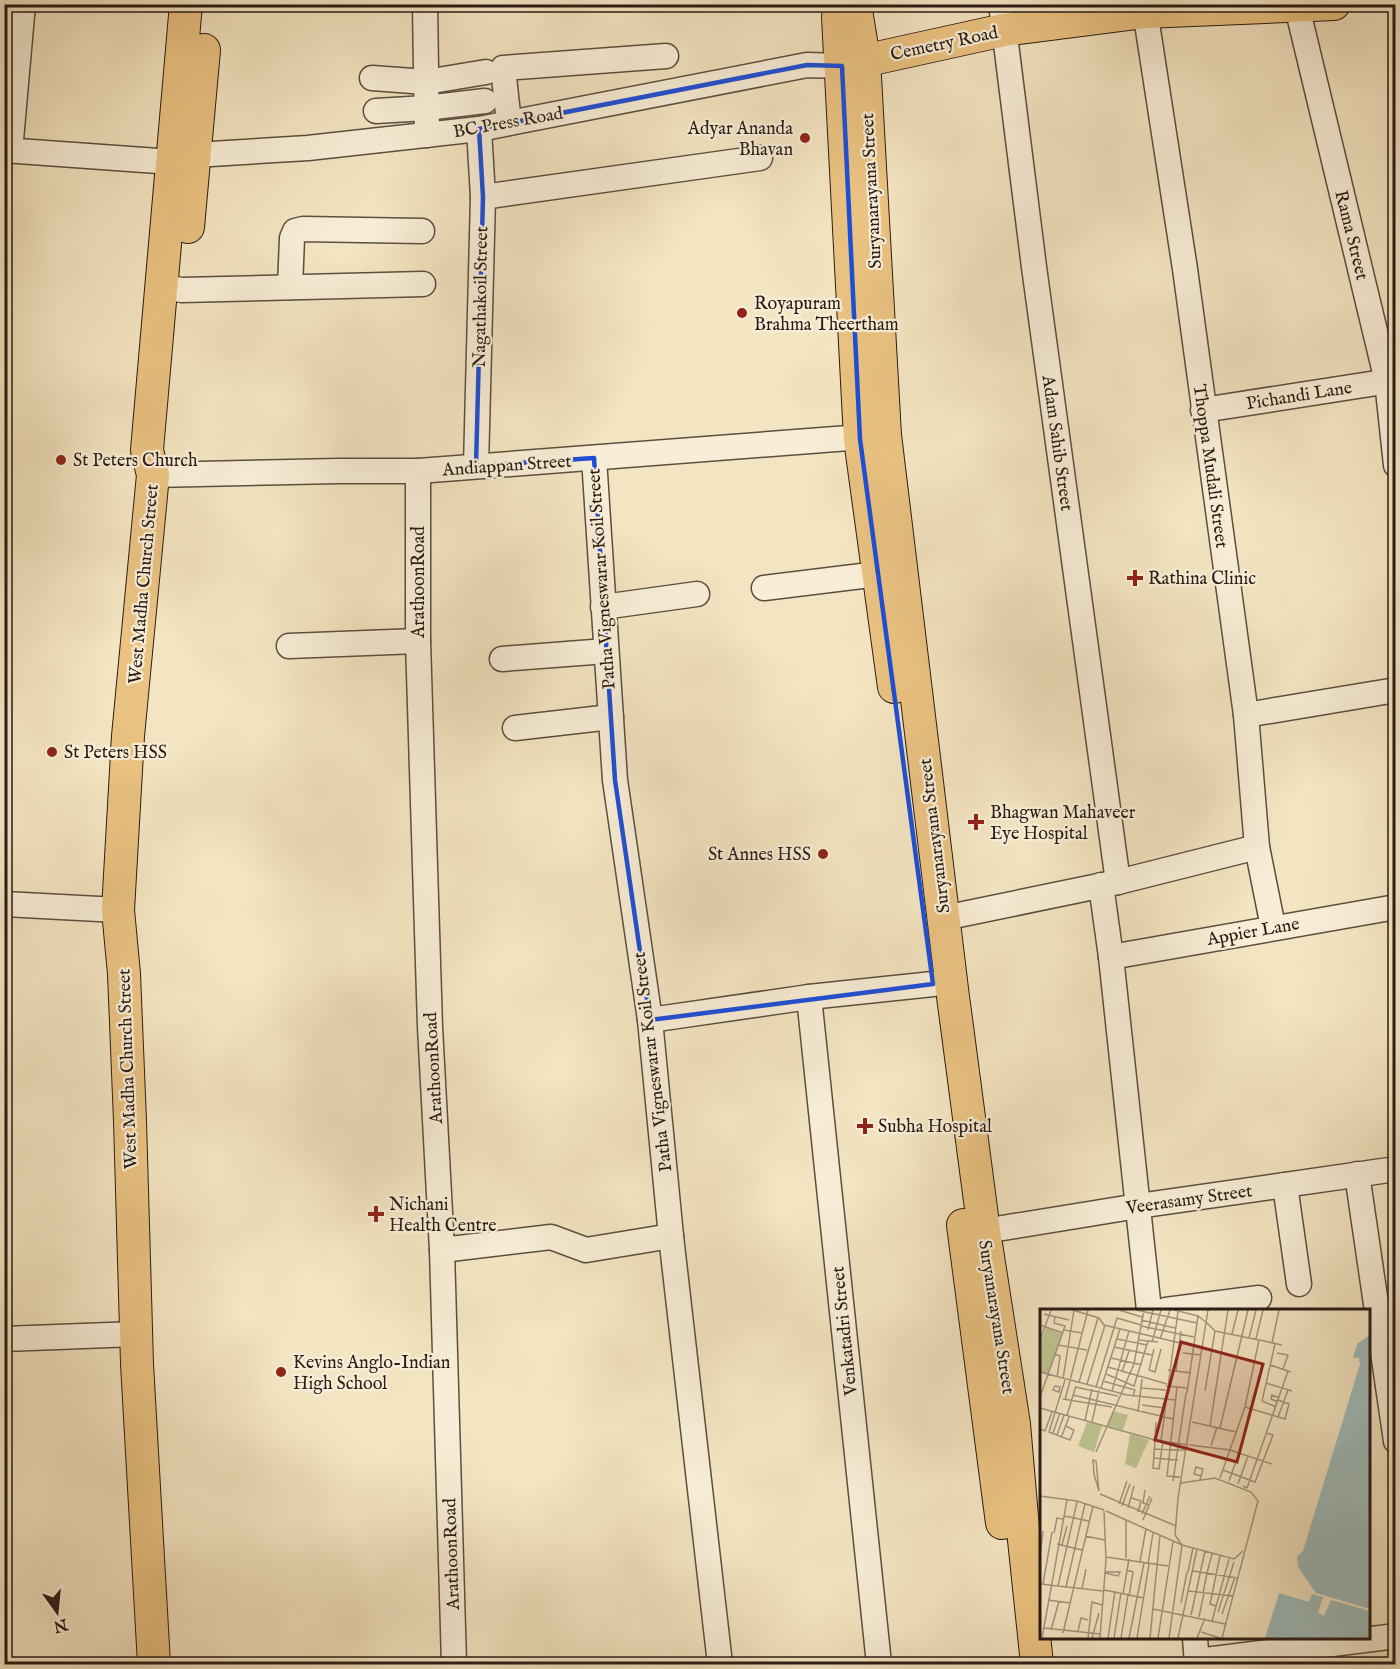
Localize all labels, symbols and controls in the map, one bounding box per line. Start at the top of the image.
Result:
street label: Cemetry Road [888,22,1001,67]
street label: BC Press Road [451,102,565,144]
street label: Suryanarayana Street [857,113,888,269]
place label: Adyar Ananda Bhavan [687,118,793,162]
marker: Adyar Ananda Bhavan [798,131,812,145]
street label: Rama Street [1328,188,1373,283]
street label: Nagathakoil Street [469,226,494,368]
place label: Royapuram Brahma Theertham [754,293,899,337]
marker: Royapuram Brahma Theertham [735,306,749,320]
street label: Adam Sahib Street [1035,373,1077,513]
street label: Pichandi Lane [1245,377,1354,416]
street label: Thoppa Mudali Street [1187,383,1232,550]
place label: St Peters Church [73,450,198,473]
street label: Andiappan Street [441,451,572,483]
marker: St Peters Church [54,453,68,467]
street label: Patha Vigneswarar Koil Street [583,468,622,690]
street label: West Madha Church Street [124,483,165,685]
street label: ArathoonRoad [408,526,431,639]
place label: Rathina Clinic [1148,568,1256,591]
marker: Rathina Clinic [1126,569,1144,587]
place label: St Peters HSS [64,742,167,765]
marker: St Peters HSS [45,745,59,759]
street label: Suryanarayana Street [915,757,956,915]
place label: Bhagwan Mahaveer Eye Hospital [990,802,1136,846]
marker: Bhagwan Mahaveer Eye Hospital [967,813,985,831]
place label: St Annes HSS [708,844,811,867]
marker: St Annes HSS [816,847,830,861]
street label: Appier Lane [1204,913,1301,952]
street label: Patha Vigneswarar Koil Street [629,950,678,1173]
street label: West Madha Church Street [114,968,143,1170]
street label: ArathoonRoad [420,1011,449,1125]
place label: Subha Hospital [878,1116,992,1139]
marker: Subha Hospital [856,1117,874,1135]
street label: Veerasamy Street [1124,1180,1254,1221]
place label: Nichani Health Centre [389,1194,497,1238]
marker: Nichani Health Centre [367,1205,385,1223]
street label: Suryanarayana Street [972,1239,1019,1396]
street label: Venkatadri Street [827,1265,864,1398]
inset map [1040,1309,1370,1639]
place label: Kevins Anglo-Indian High School [293,1352,451,1396]
marker: Kevins Anglo-Indian High School [274,1365,288,1379]
street label: ArathoonRoad [439,1497,466,1611]
north arrow [27,1582,87,1642]
text: N [51,1613,71,1636]

